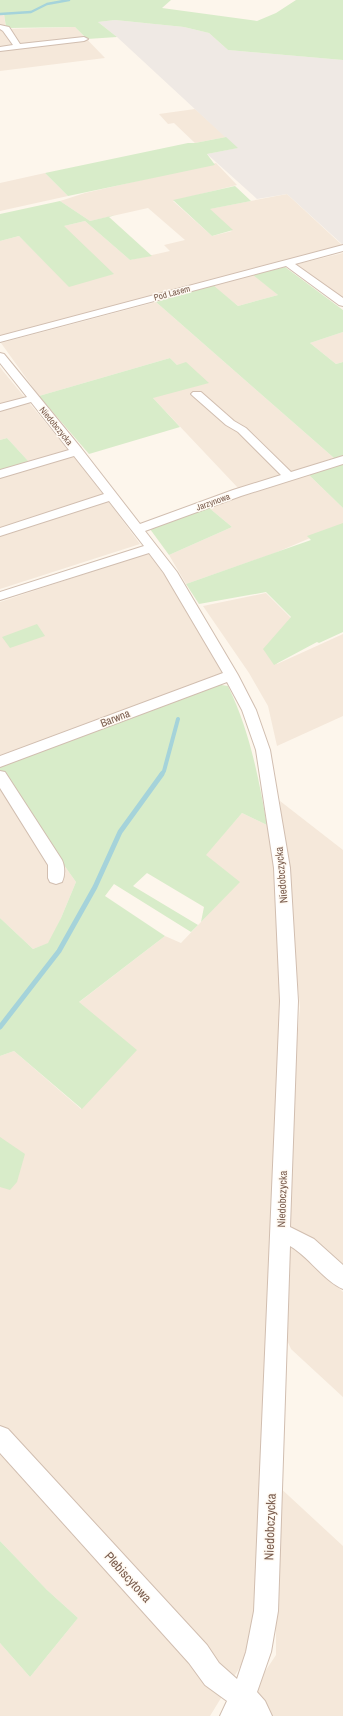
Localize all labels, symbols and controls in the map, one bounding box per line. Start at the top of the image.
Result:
street label: Pod Lasem [152,282,192,304]
street label: Niedobczycka [37,404,75,448]
street label: Jarzynowa [194,490,232,514]
street label: Barwna [98,706,132,730]
street label: Niedobczycka [272,846,290,904]
street label: Niedobczycka [274,1170,290,1228]
street label: Niedobczycka [260,1493,280,1561]
street label: Plebiscytowa [101,1548,155,1606]

